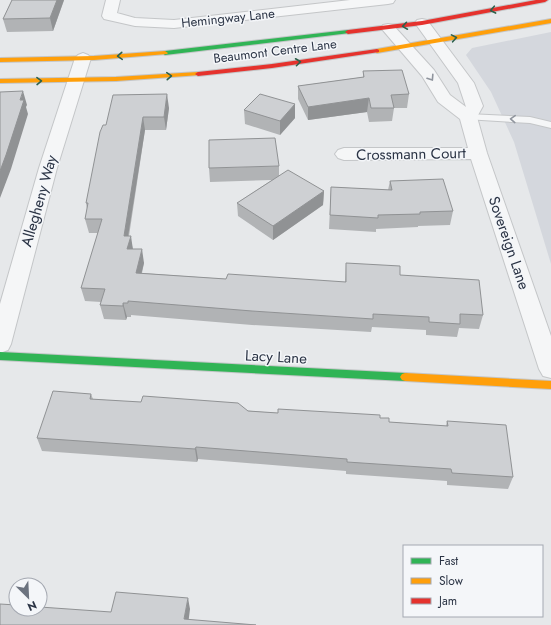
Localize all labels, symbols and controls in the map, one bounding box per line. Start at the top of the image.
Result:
street label: Hemingway Lane [180,4,276,32]
one-way arrow [490,5,496,14]
one-way arrow [402,21,408,30]
street label: Beaumont Centre Lane [212,34,338,68]
one-way arrow [451,34,457,43]
one-way arrow [117,52,123,61]
one-way arrow [295,58,301,67]
one-way arrow [166,71,172,80]
one-way arrow [427,74,434,81]
one-way arrow [36,76,42,85]
one-way arrow [510,115,516,124]
street label: Crossmann Court [356,142,466,166]
street label: Allegheny Way [15,152,63,250]
street label: Sovereign Lane [483,193,535,293]
street label: Lacy Lane [245,344,308,370]
legend [403,545,543,617]
text: Fast [439,552,458,570]
text: Slow [439,572,464,590]
north arrow [8,577,48,617]
text: Jam [437,592,457,610]
text: N [25,597,39,615]

